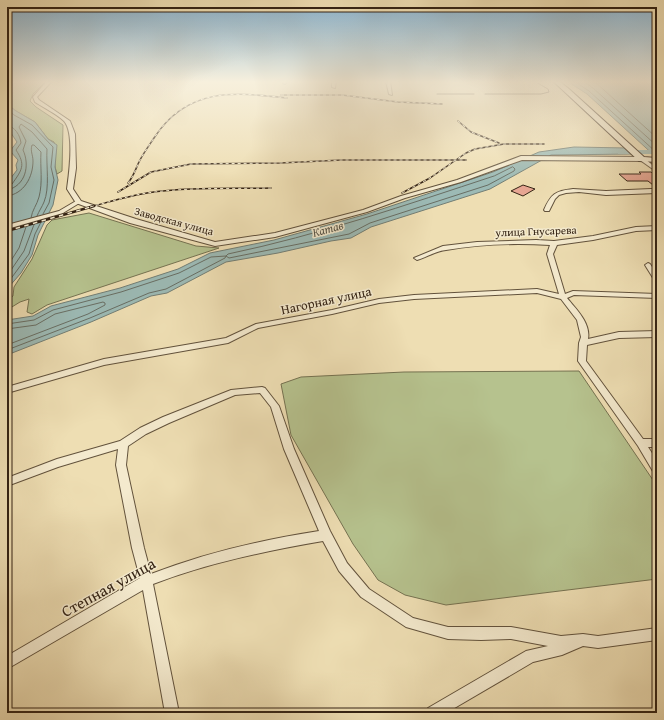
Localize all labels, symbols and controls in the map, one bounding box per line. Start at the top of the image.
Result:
street label: Заводская улица [133,203,216,239]
water label: Катав [310,216,345,241]
street label: улица Гнусарева [494,222,578,240]
street label: Нагорная улица [279,281,374,319]
street label: Степная улица [56,551,160,623]

